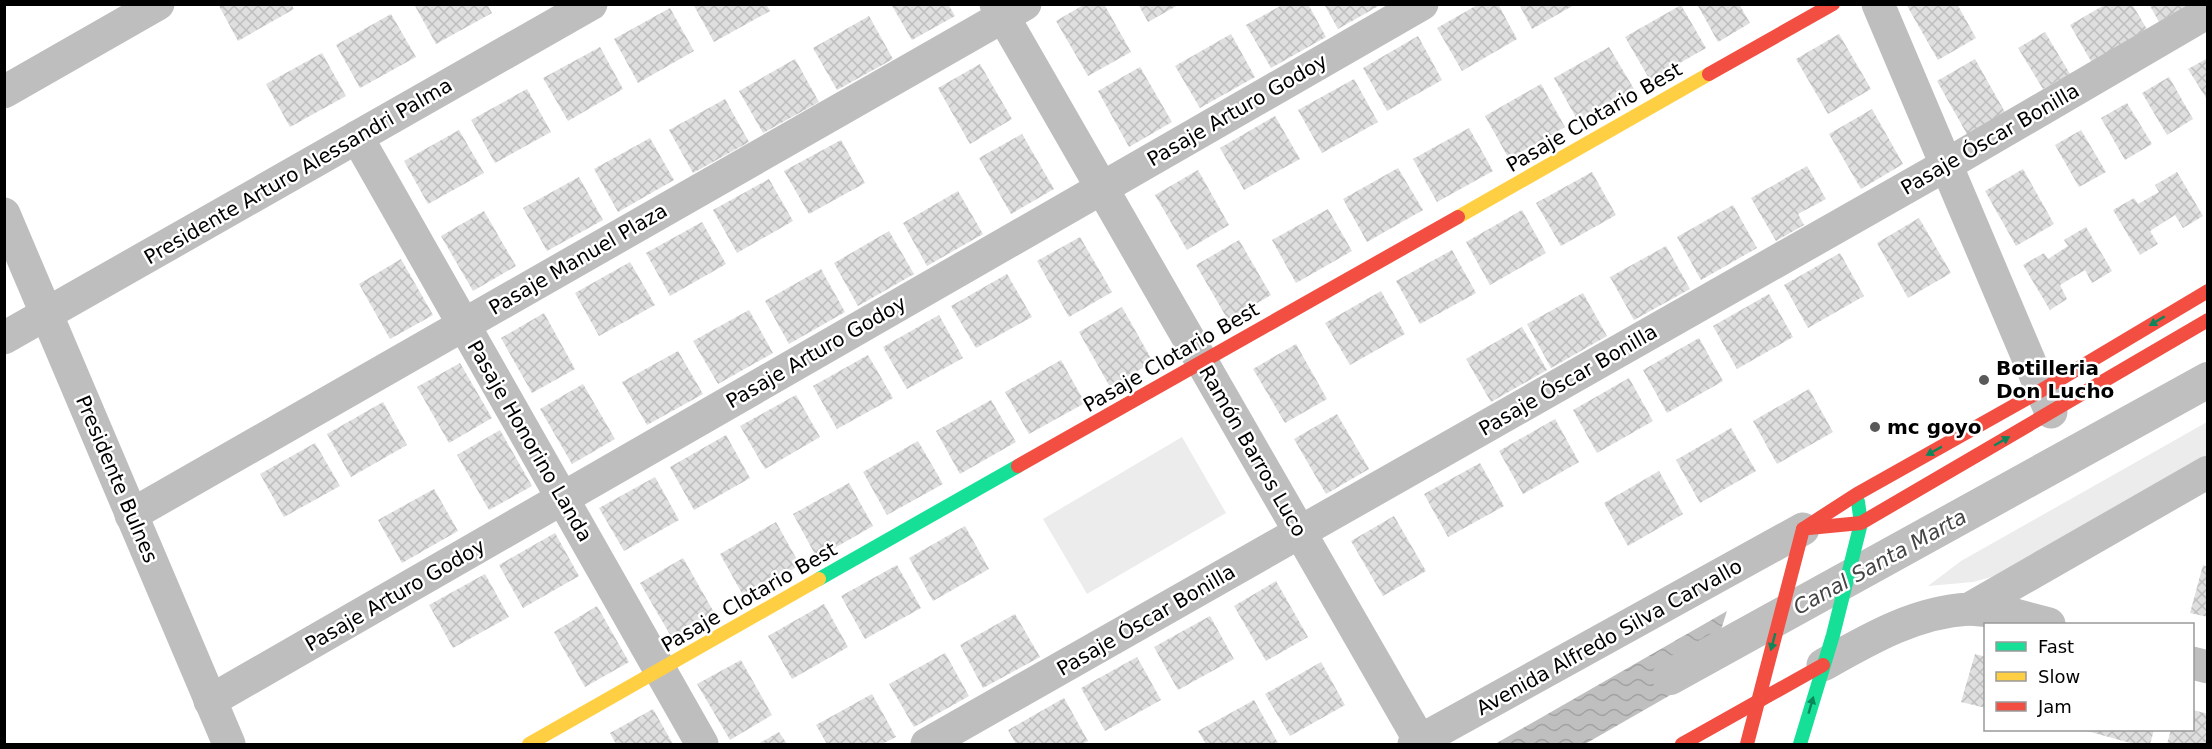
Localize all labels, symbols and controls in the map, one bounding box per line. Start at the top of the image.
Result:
street label: Pasaje Arturo Godoy [1143,49,1331,171]
street label: Pasaje Clotario Best [1502,57,1686,177]
street label: Presidente Arturo Alessandri Palma [140,73,456,269]
street label: Pasaje Óscar Bonilla [1897,78,2083,200]
street label: Pasaje Manuel Plaza [485,198,671,320]
street label: Pasaje Arturo Godoy [722,291,910,413]
street label: Pasaje Clotario Best [1079,297,1263,417]
one-way arrow [2148,316,2165,326]
street label: Pasaje Óscar Bonilla [1475,319,1661,441]
street label: Pasaje Honorino Landa [462,336,598,546]
place label: Botilleria Don Lucho [1996,356,2114,403]
street label: Ramón Barros Luco [1194,361,1312,541]
marker: Botilleria Don Lucho [1977,373,1991,387]
street label: Presidente Bulnes [71,392,163,566]
place label: mc goyo [1887,415,1982,439]
marker: mc goyo [1868,420,1882,434]
one-way arrow [1994,435,2010,446]
one-way arrow [1926,445,1942,456]
water label: Canal Santa Marta [1789,504,1971,620]
street label: Pasaje Arturo Godoy [301,534,489,656]
street label: Pasaje Clotario Best [657,537,841,657]
street label: Avenida Alfredo Silva Carvallo [1472,554,1746,720]
street label: Pasaje Óscar Bonilla [1053,559,1239,681]
legend [1984,623,2194,731]
one-way arrow [1768,633,1777,651]
text: Fast [2038,636,2074,657]
text: Slow [2038,666,2080,687]
one-way arrow [1807,695,1817,714]
text: Jam [2037,696,2072,717]

